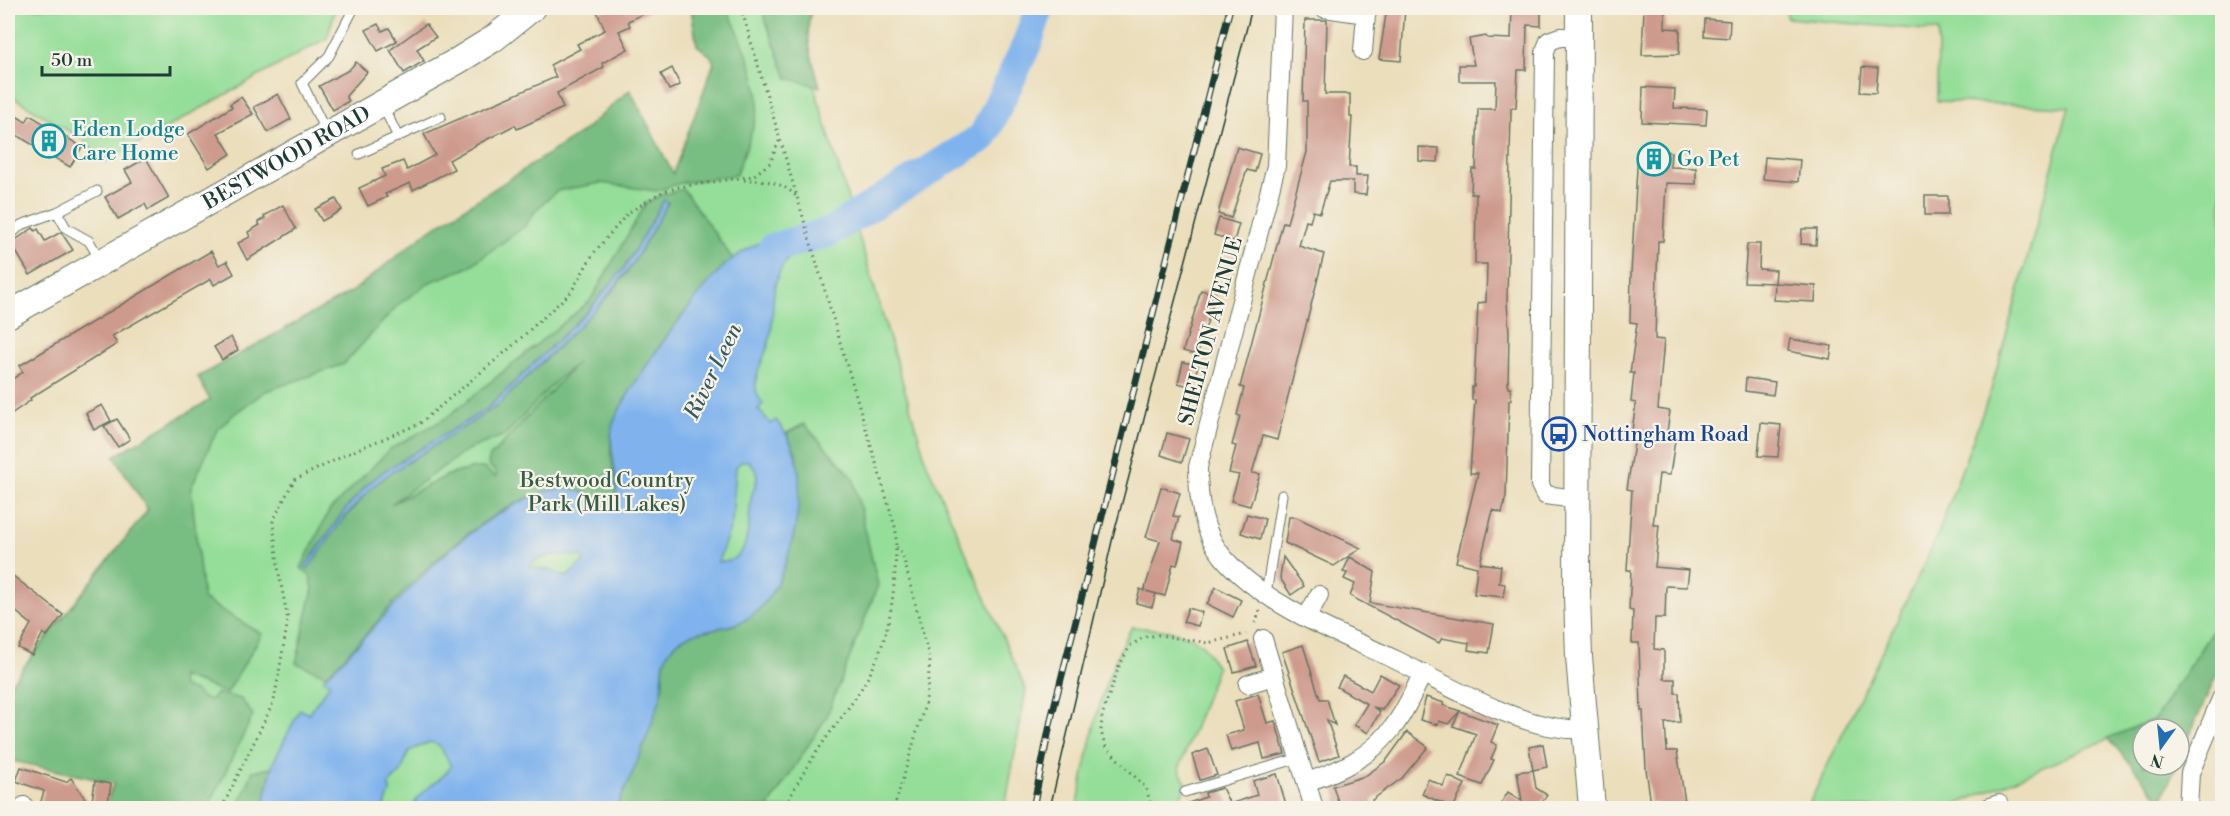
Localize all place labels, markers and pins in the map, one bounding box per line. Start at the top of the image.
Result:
place label: Eden Lodge Care Home [72,117,185,167]
building icon: Eden Lodge Care Home [31,123,67,159]
building icon: Go Pet [1636,141,1672,177]
place label: Go Pet [1677,147,1740,173]
bus stop icon: Nottingham Road [1541,416,1577,452]
place label: Nottingham Road [1582,422,1749,448]

